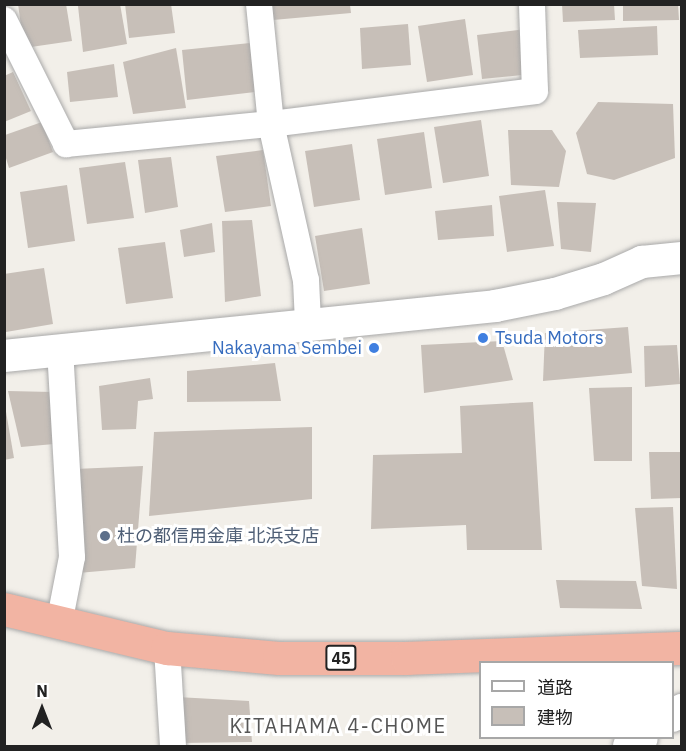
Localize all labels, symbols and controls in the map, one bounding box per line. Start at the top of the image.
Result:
place label: Tsuda Motors [495,327,604,349]
marker: Tsuda Motors [476,331,490,345]
place label: Nakayama Sembei [212,337,362,359]
marker: Nakayama Sembei [367,341,381,355]
place label: 杜の都信用金庫 北浜支店 [117,525,319,547]
marker: 杜の都信用金庫 北浜支店 [98,529,112,543]
road number: 45 [324,645,358,671]
legend [479,661,674,739]
text: 道路 [537,676,573,699]
north arrow [12,679,72,739]
text: N [36,681,48,701]
text: 建物 [537,706,573,729]
district label: KITAHAMA 4-CHOME [229,713,447,737]

